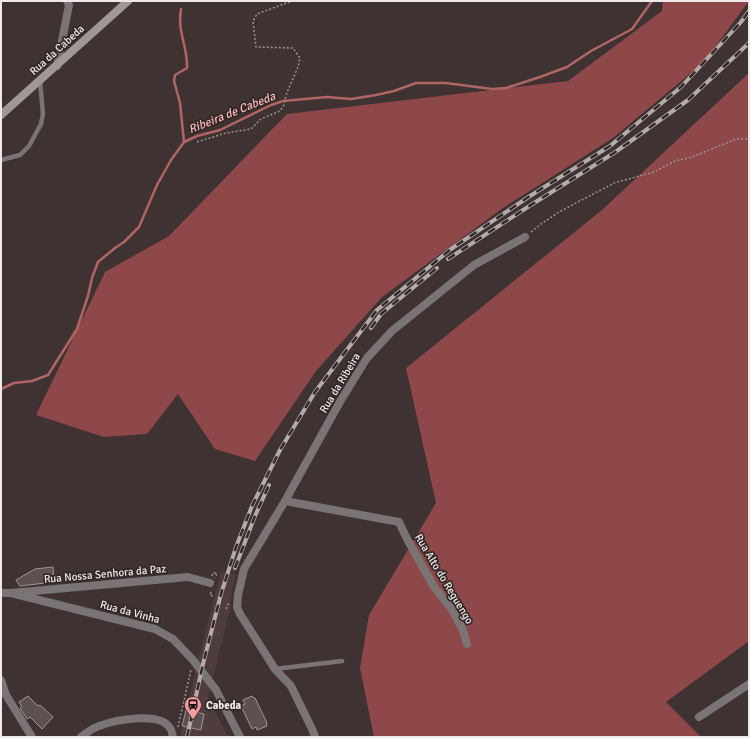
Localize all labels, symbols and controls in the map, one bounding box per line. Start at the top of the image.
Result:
street label: Rua da Cabeda [27,22,87,78]
water label: Ribeira de Cabeda [186,88,278,137]
street label: Rua da Ribeira [317,350,363,415]
street label: Rua Alto do Reguengo [412,532,476,627]
street label: Rua Nossa Senhora da Paz [43,562,167,586]
street label: Rua da Vinha [99,598,162,626]
station icon: Cabeda [183,695,203,720]
place label: Cabeda [206,699,242,712]

